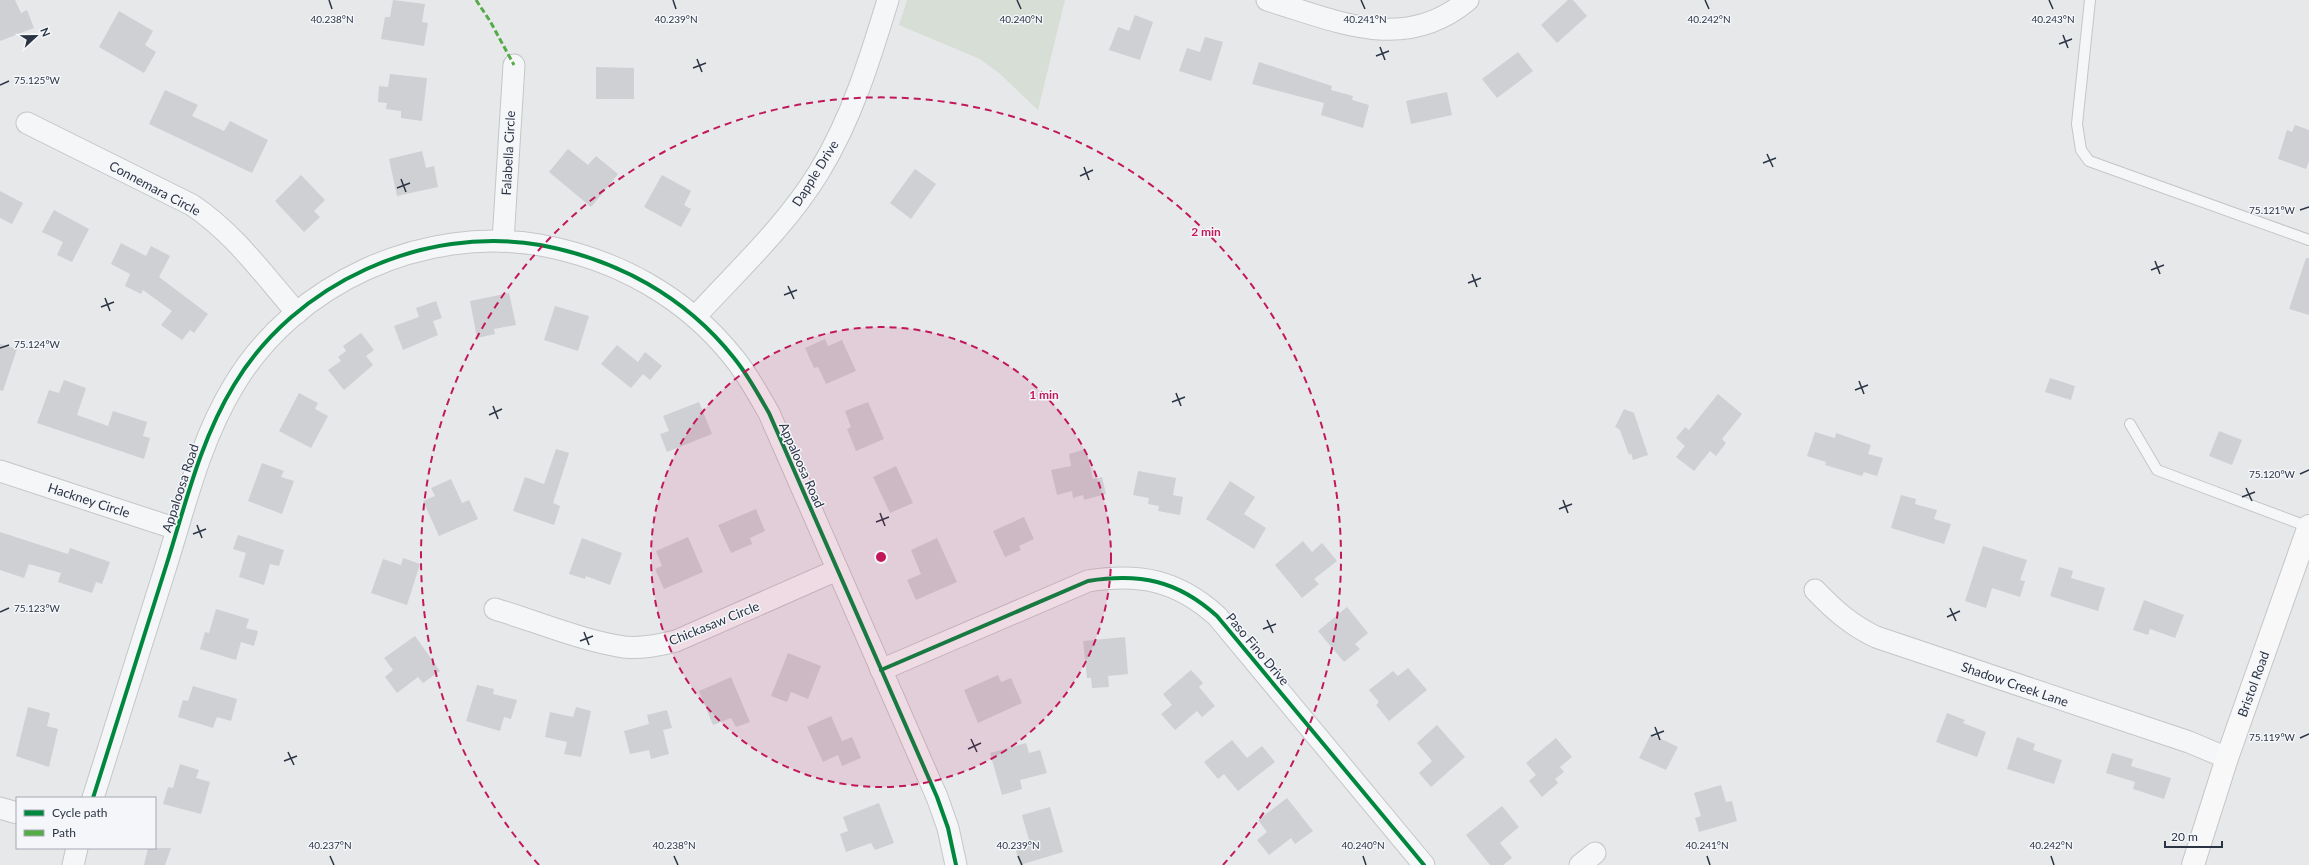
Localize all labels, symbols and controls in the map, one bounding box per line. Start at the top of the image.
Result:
text: 40.238°N [310,13,354,25]
text: 40.239°N [654,13,698,25]
text: 40.240°N [999,13,1043,25]
text: 40.241°N [1343,13,1387,25]
text: 40.242°N [1687,13,1731,25]
text: 40.243°N [2031,13,2075,25]
north arrow [16,16,56,56]
text: N [38,26,53,38]
text: 75.125°W [14,74,61,86]
street label: Falabella Circle [498,110,518,196]
street label: Dapple Drive [788,137,842,209]
street label: Connemara Circle [107,157,204,219]
text: 75.121°W [2249,204,2296,216]
text: 2 min [1191,224,1221,239]
text: 75.124°W [14,338,61,350]
text: 1 min [1029,387,1059,402]
street label: Appaloosa Road [776,420,828,510]
street label: Appaloosa Road [158,442,202,534]
text: 75.120°W [2249,468,2296,480]
street label: Hackney Circle [46,479,132,521]
centre of rings [874,550,888,564]
street label: Chickasaw Circle [666,598,762,648]
text: 75.123°W [14,602,61,614]
street label: Paso Fino Drive [1223,609,1293,689]
street label: Bristol Road [2234,649,2272,719]
street label: Shadow Creek Lane [1959,658,2071,710]
text: 75.119°W [2249,731,2296,743]
legend [16,797,156,849]
text: Cycle path [52,805,107,820]
scale bar [2165,823,2222,849]
text: Path [52,825,76,840]
text: 20 m [2171,829,2198,844]
text: 40.237°N [308,839,352,851]
text: 40.238°N [652,839,696,851]
text: 40.239°N [996,839,1040,851]
text: 40.240°N [1341,839,1385,851]
text: 40.241°N [1685,839,1729,851]
text: 40.242°N [2029,839,2073,851]

